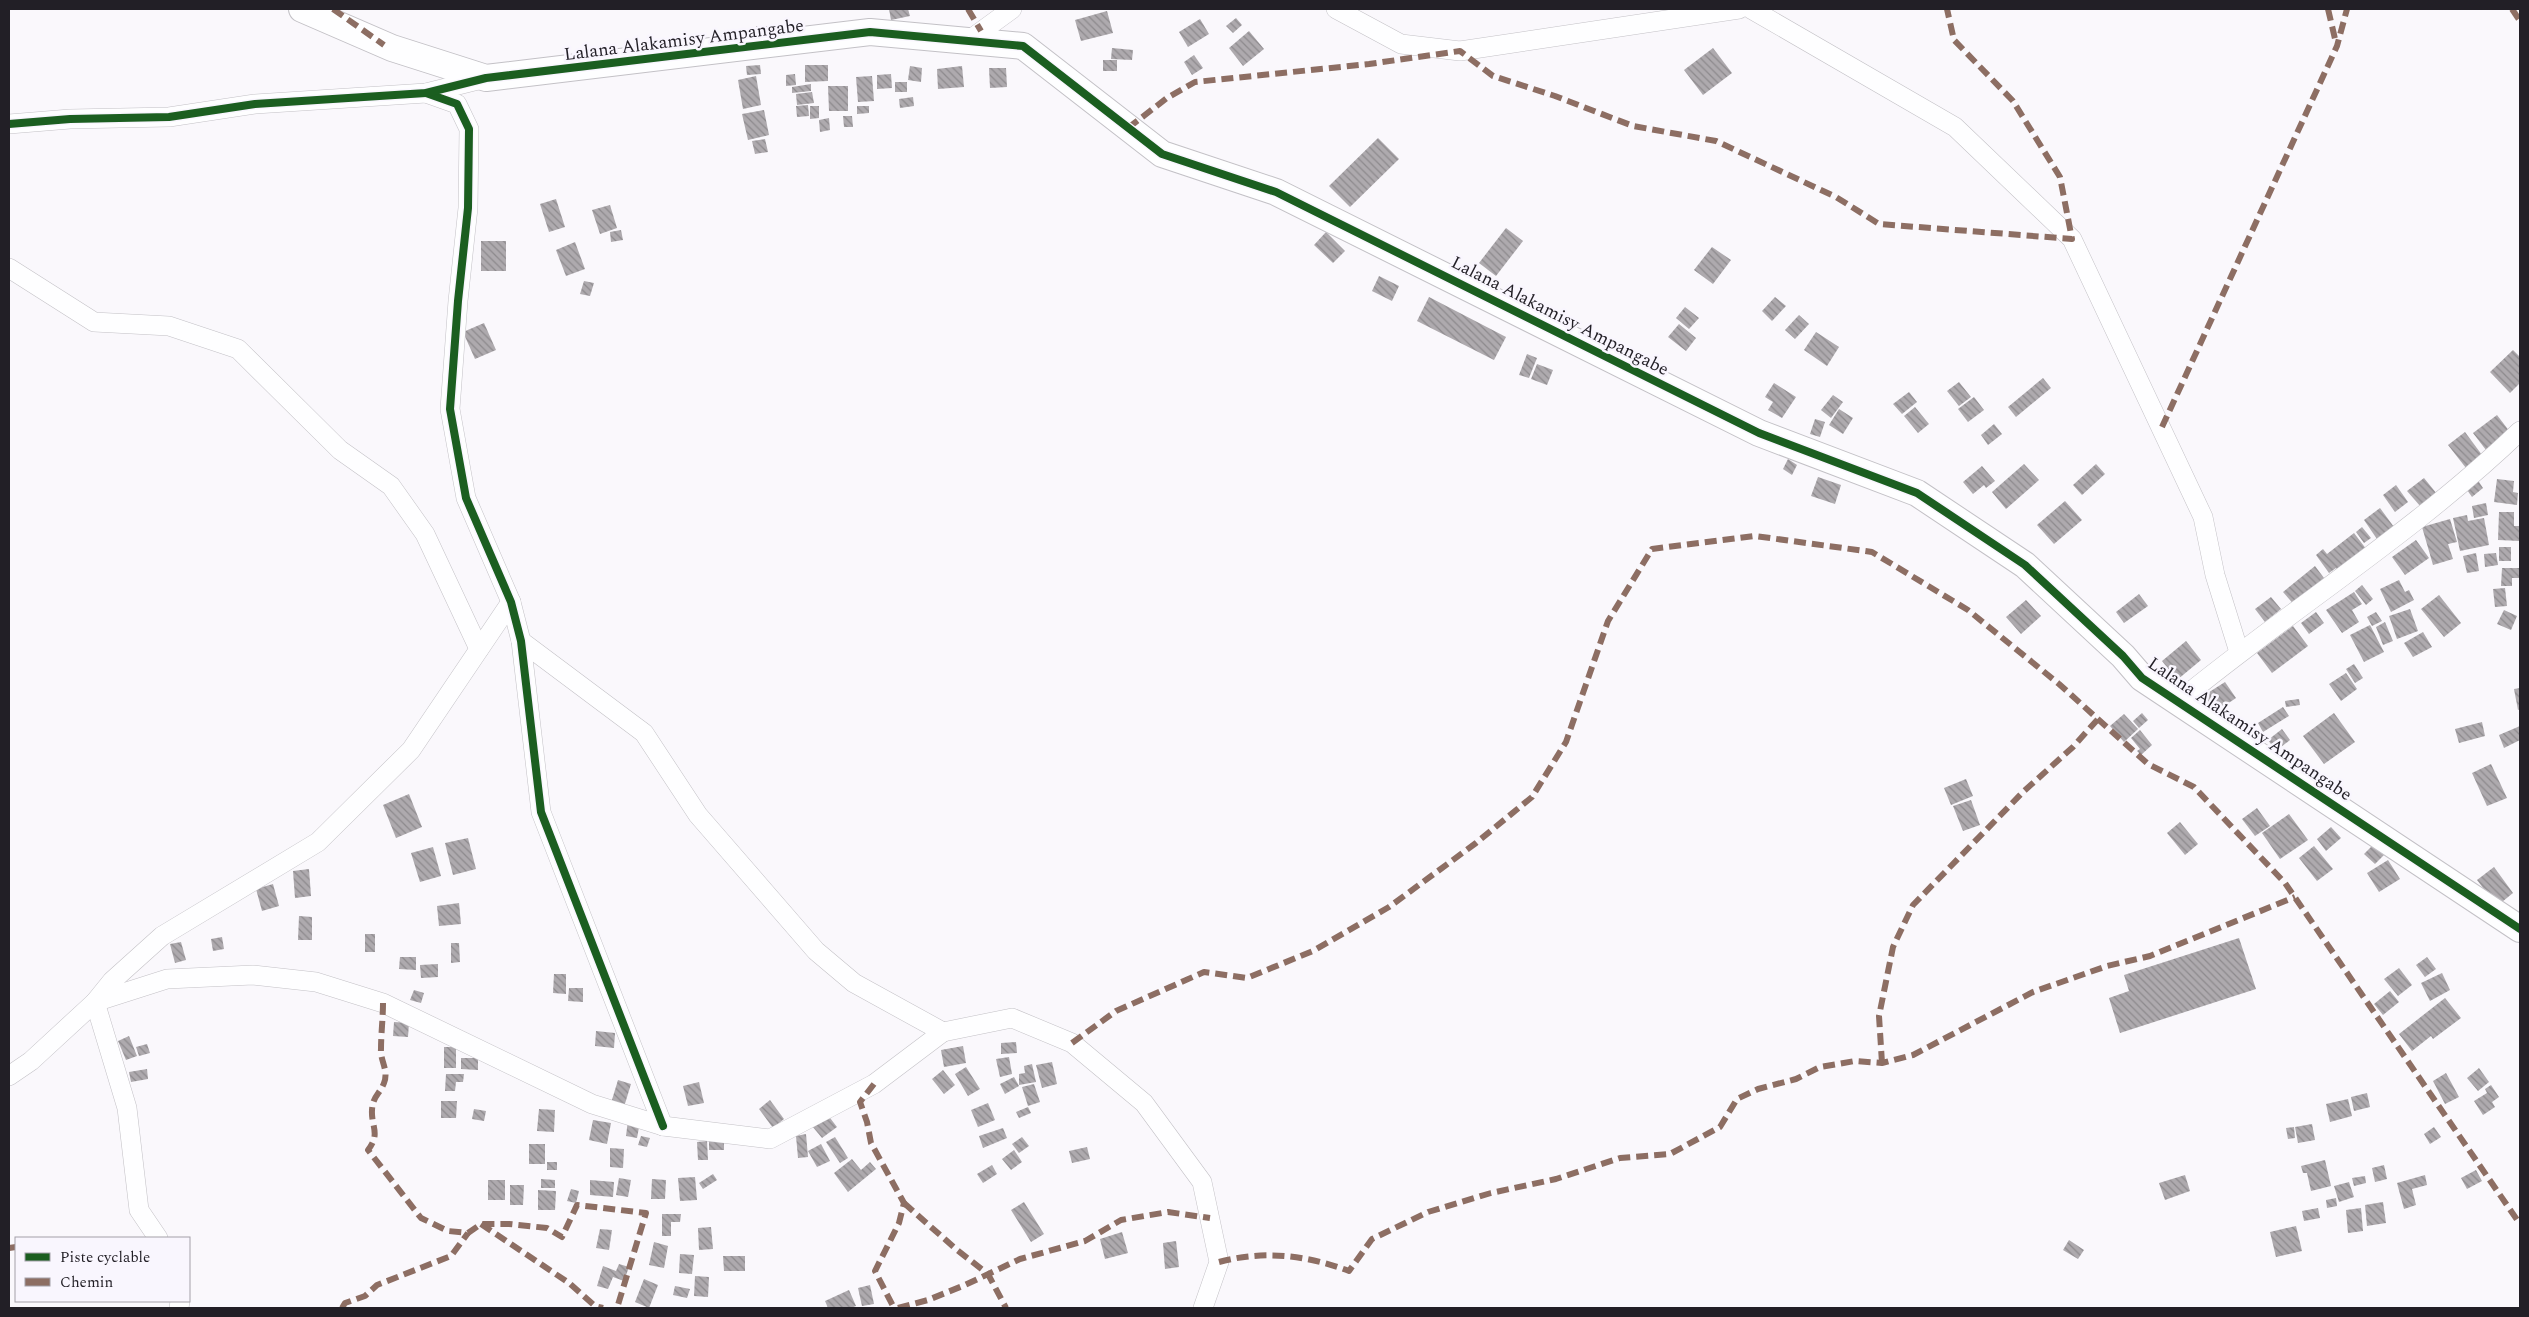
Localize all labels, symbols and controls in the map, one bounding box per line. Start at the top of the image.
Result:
street label: Lalana Alakamisy Ampangabe [563,12,805,68]
street label: Lalana Alakamisy Ampangabe [1446,249,1674,383]
street label: Lalana Alakamisy Ampangabe [2142,650,2358,808]
legend [15,1237,190,1302]
text: Piste cyclable [60,1246,150,1269]
text: Chemin [60,1271,113,1294]

